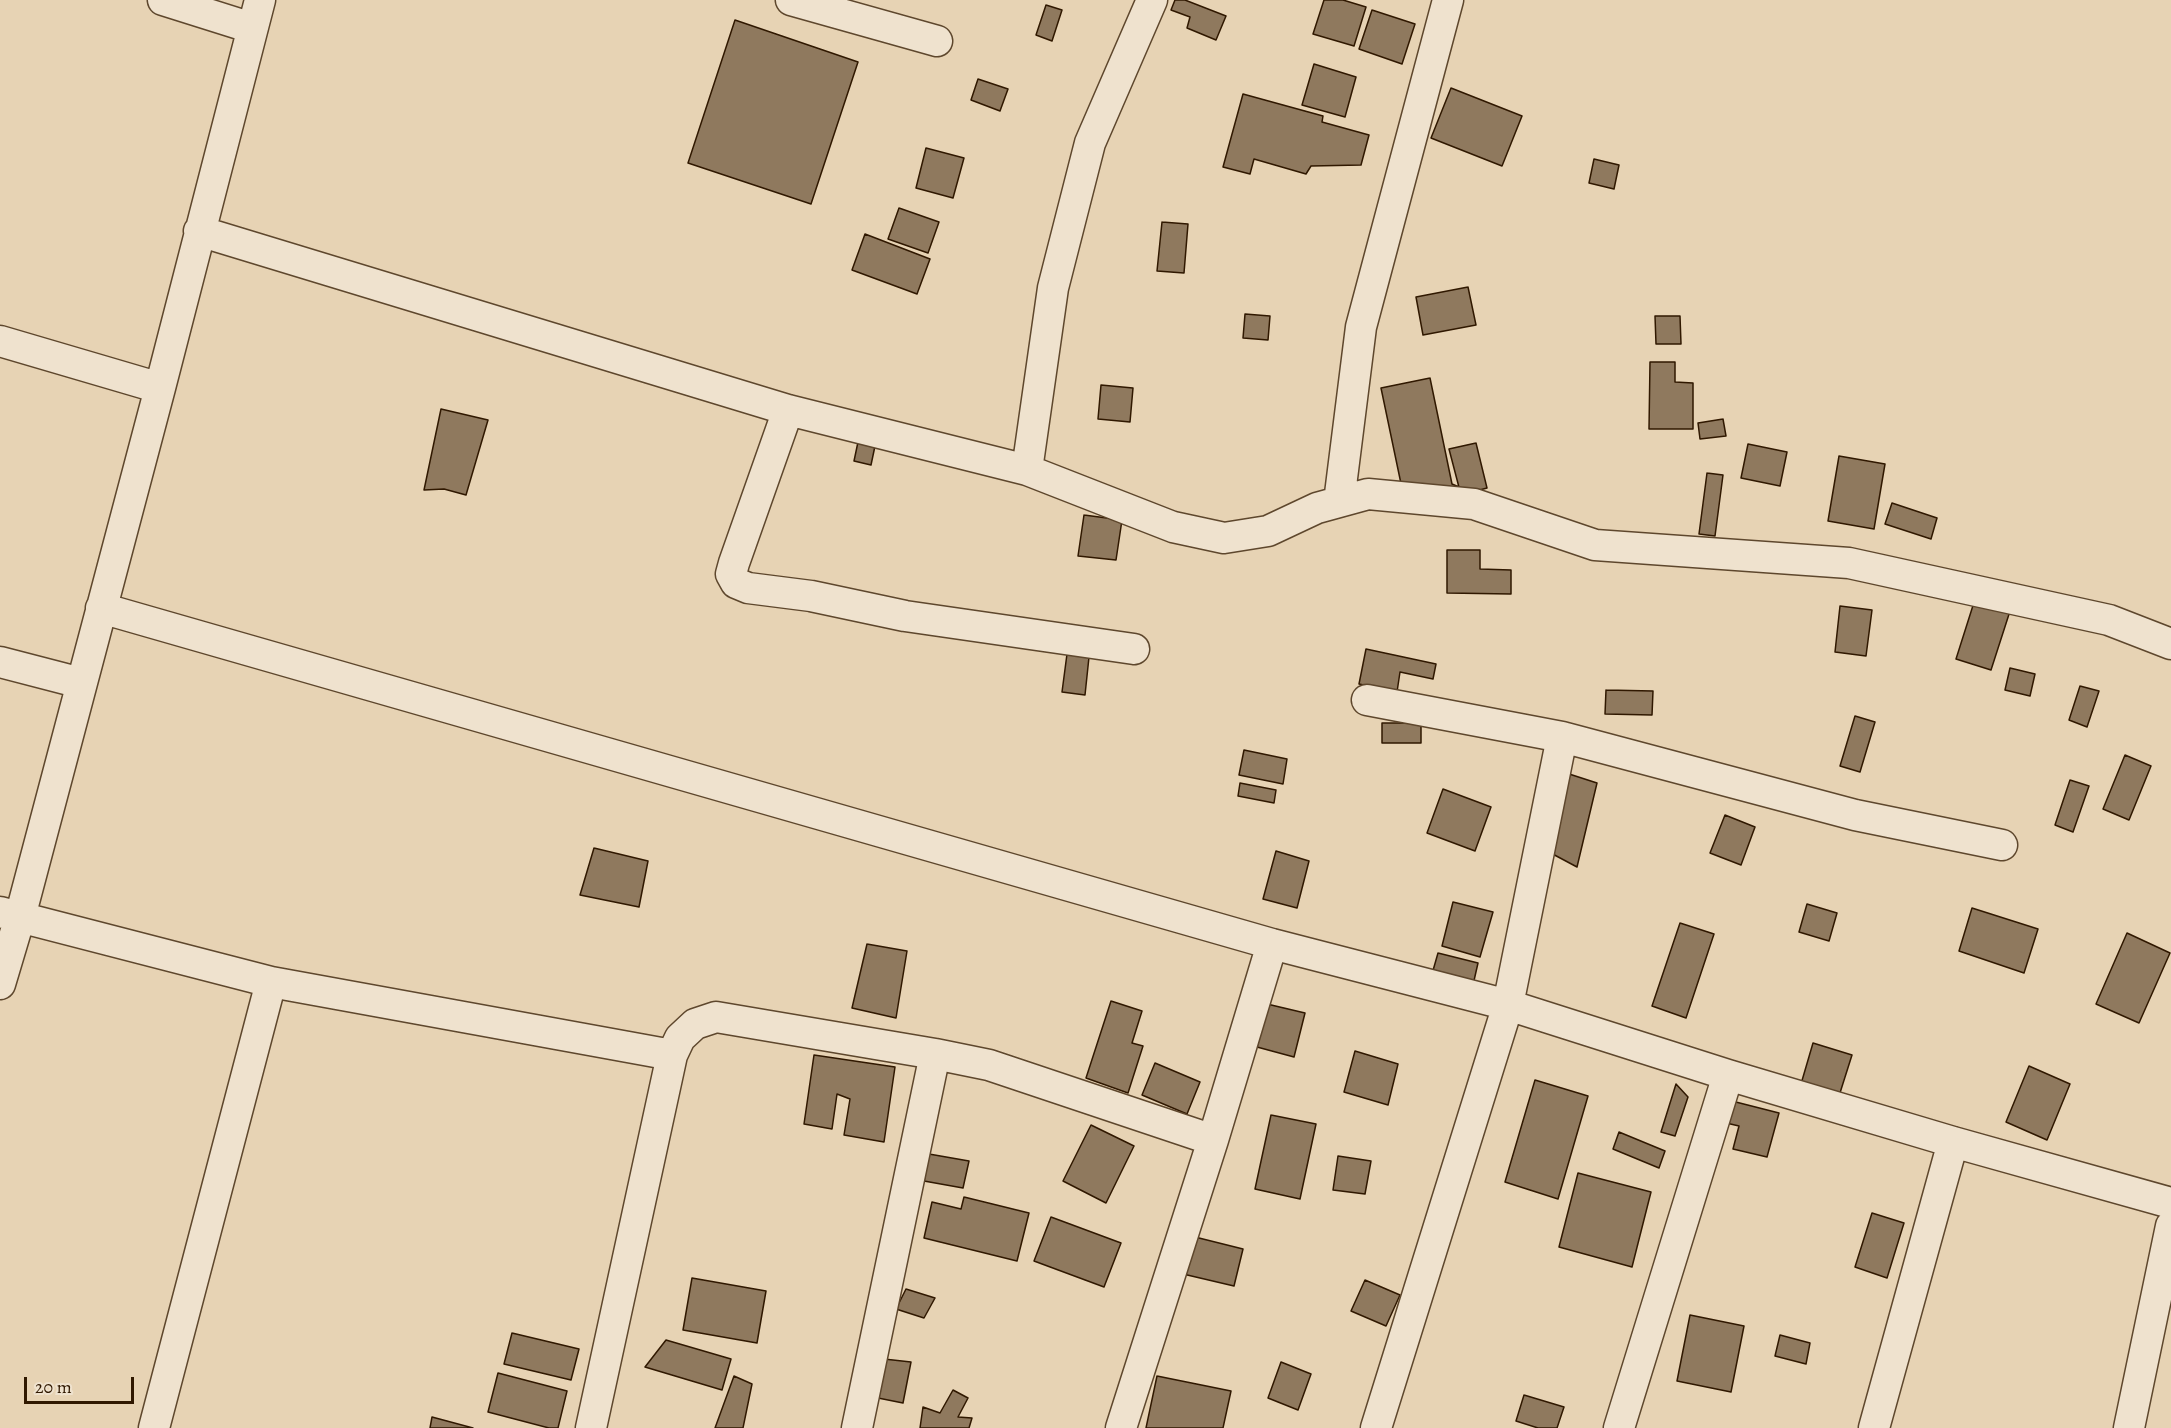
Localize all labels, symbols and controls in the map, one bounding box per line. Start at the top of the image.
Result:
scale bar [27,1365,136,1403]
text: 20 m [35,1375,72,1399]

